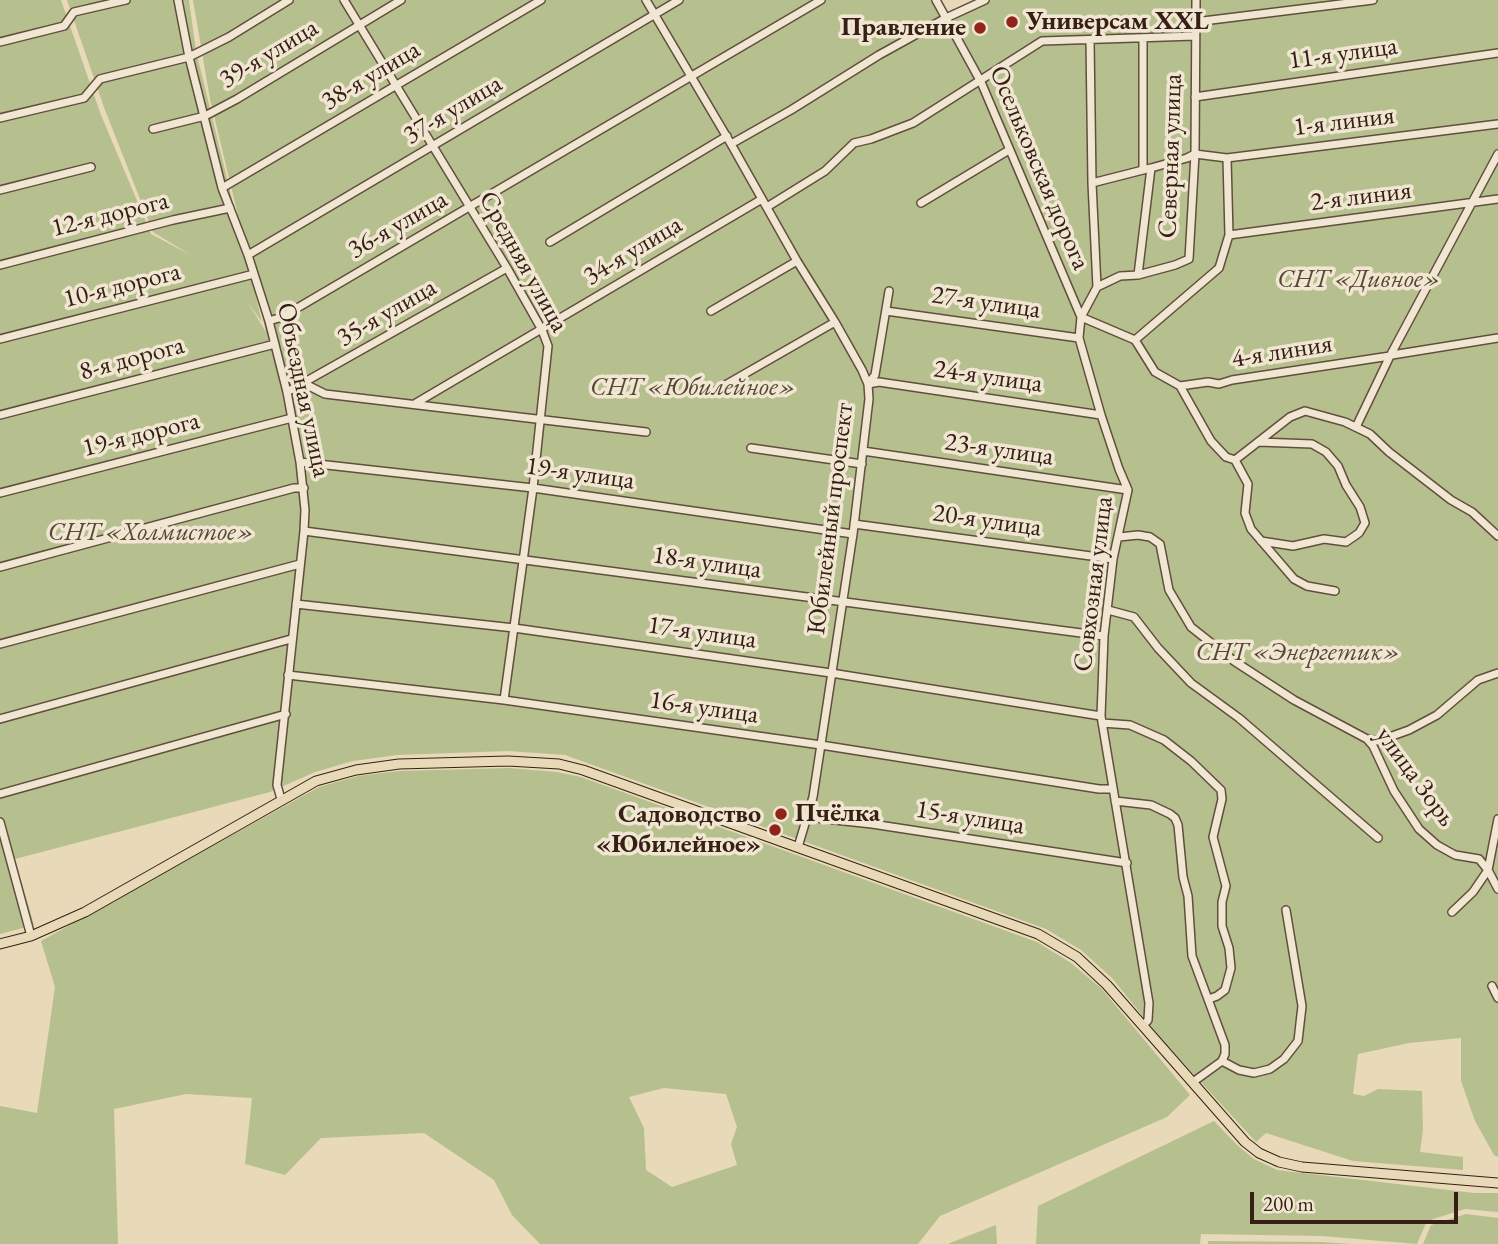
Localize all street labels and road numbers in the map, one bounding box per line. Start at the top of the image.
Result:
street label: 39-я улица [214,12,324,96]
street label: 11-я улица [1287,31,1399,77]
street label: 38-я улица [316,34,426,118]
street label: Осельковская дорога [982,61,1096,275]
street label: 37-я улица [398,68,508,152]
street label: Северная улица [1153,73,1189,239]
street label: 1-я линия [1292,100,1396,144]
street label: 2-я линия [1309,175,1413,219]
street label: 36-я улица [343,184,453,266]
street label: 12-я дорога [48,185,172,245]
street label: Средняя улица [471,186,575,338]
street label: 34-я улица [578,209,688,293]
street label: 10-я дорога [60,256,184,316]
street label: 35-я улица [332,272,442,354]
street label: 27-я улица [930,280,1042,326]
street label: Объездная улица [269,300,337,480]
street label: 4-я линия [1229,329,1335,375]
street label: 8-я дорога [76,330,188,388]
street label: 24-я улица [932,354,1044,400]
street label: Юбилейный проспект [801,401,861,637]
street label: 19-я дорога [79,405,203,465]
street label: 23-я улица [943,427,1055,473]
street label: 19-я улица [524,451,636,497]
street label: Совхозная улица [1068,495,1120,673]
street label: 20-я улица [931,498,1043,544]
street label: 18-я улица [651,540,763,586]
street label: 17-я улица [646,610,758,656]
street label: 16-я улица [648,685,760,731]
street label: улица Зорь [1368,721,1462,833]
street label: 15-я улица [913,794,1027,842]

